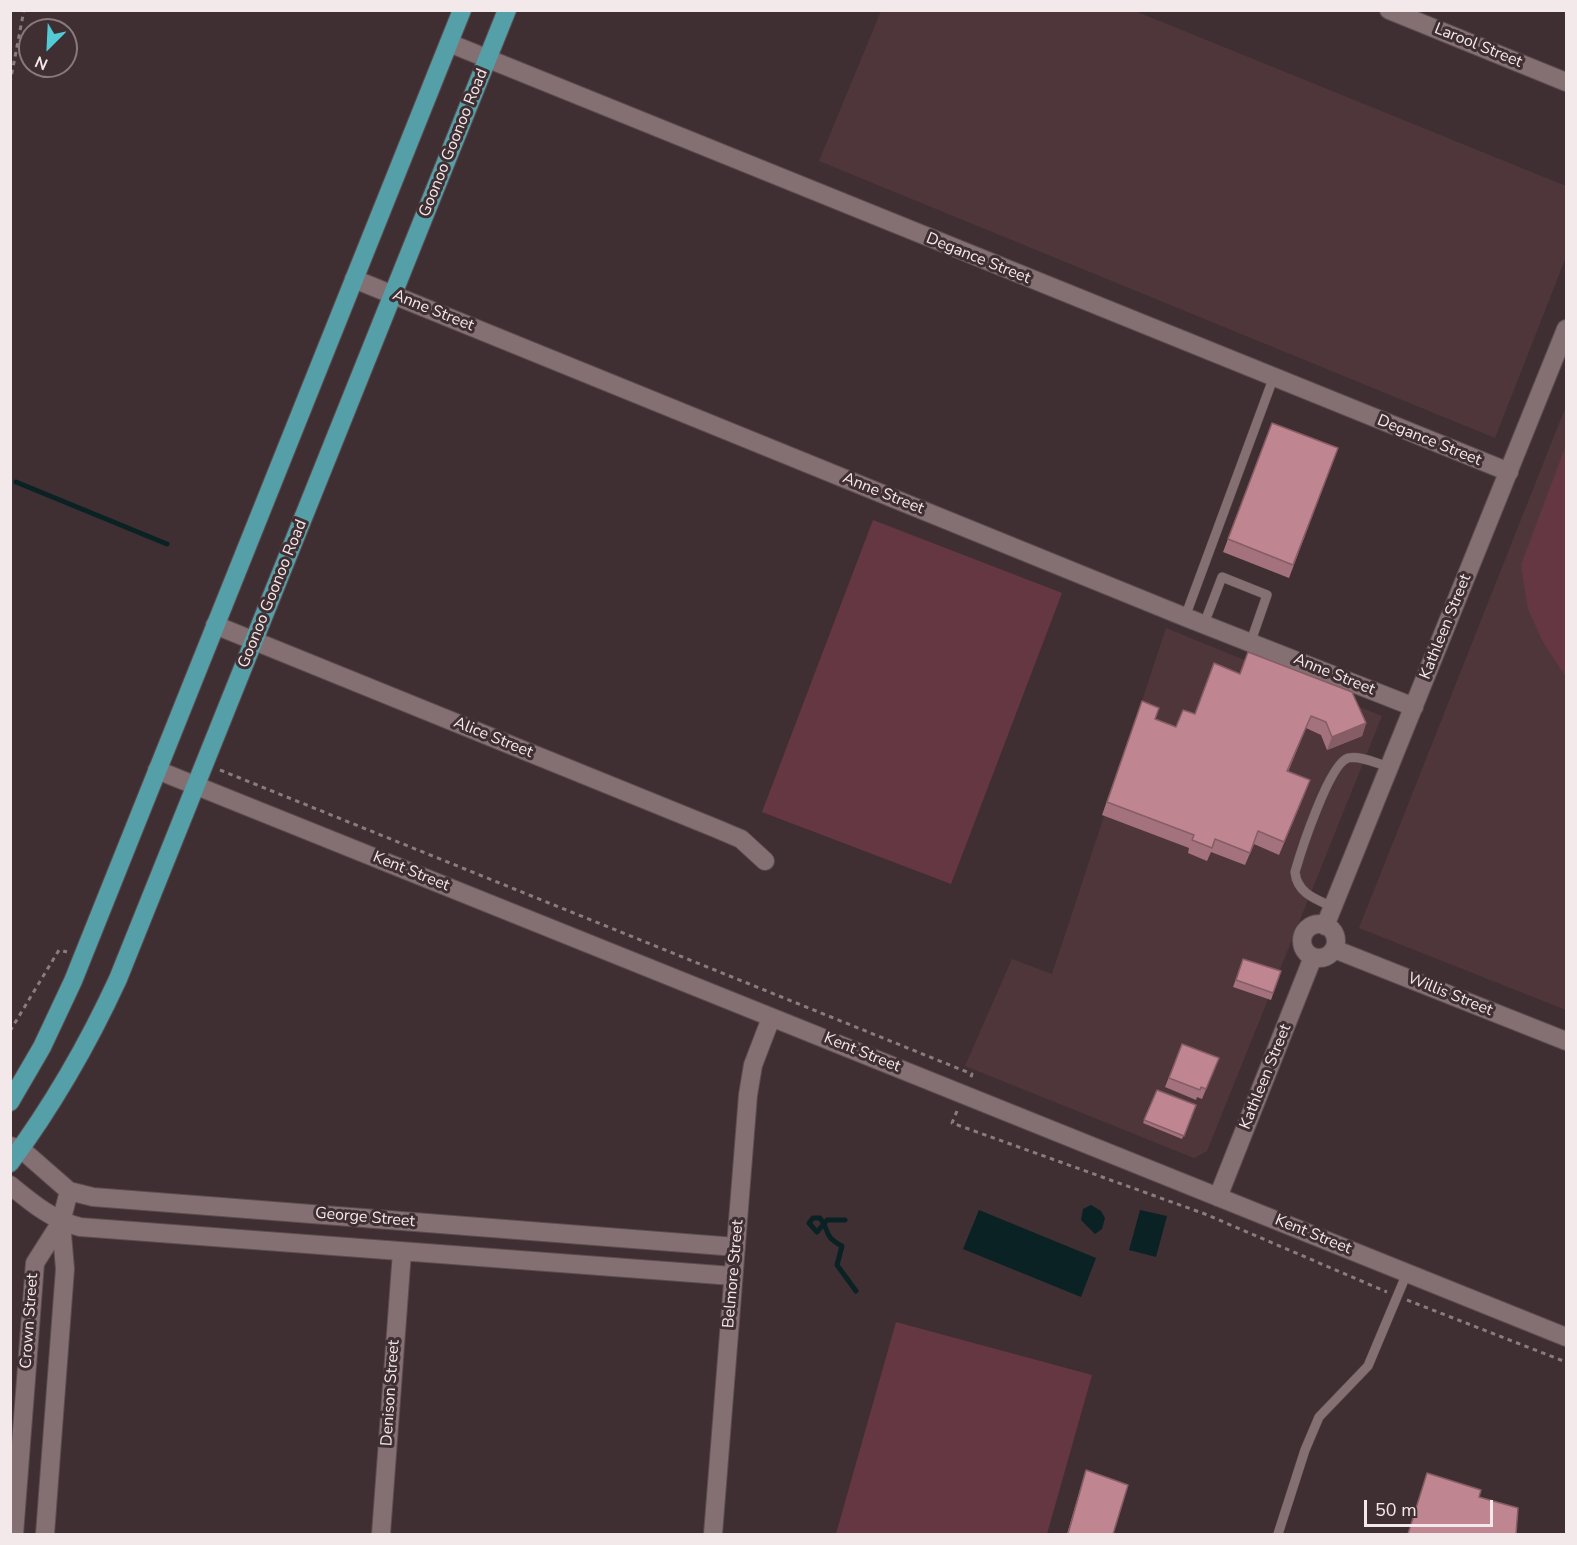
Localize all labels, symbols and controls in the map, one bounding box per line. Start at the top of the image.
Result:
north arrow [18,18,78,78]
street label: Larool Street [1431,20,1525,72]
text: N [32,50,51,75]
street label: Goonoo Goonoo Road [416,66,492,220]
street label: Degance Street [923,229,1033,289]
street label: Anne Street [389,286,477,336]
street label: Degance Street [1374,411,1484,471]
street label: Anne Street [839,469,927,519]
street label: Goonoo Goonoo Road [235,517,311,671]
street label: Kathleen Street [1416,572,1476,682]
street label: Anne Street [1290,650,1378,700]
street label: Alice Street [451,713,535,763]
street label: Kent Street [370,848,452,896]
street label: Willis Street [1405,969,1495,1021]
street label: Kathleen Street [1236,1022,1296,1132]
street label: Kent Street [821,1029,903,1077]
street label: George Street [314,1204,416,1232]
street label: Kent Street [1272,1211,1354,1259]
street label: Belmore Street [720,1219,748,1329]
street label: Crown Street [17,1273,43,1369]
street label: Denison Street [378,1339,404,1447]
scale bar [1367,1488,1496,1526]
text: 50 m [1375,1498,1417,1522]

